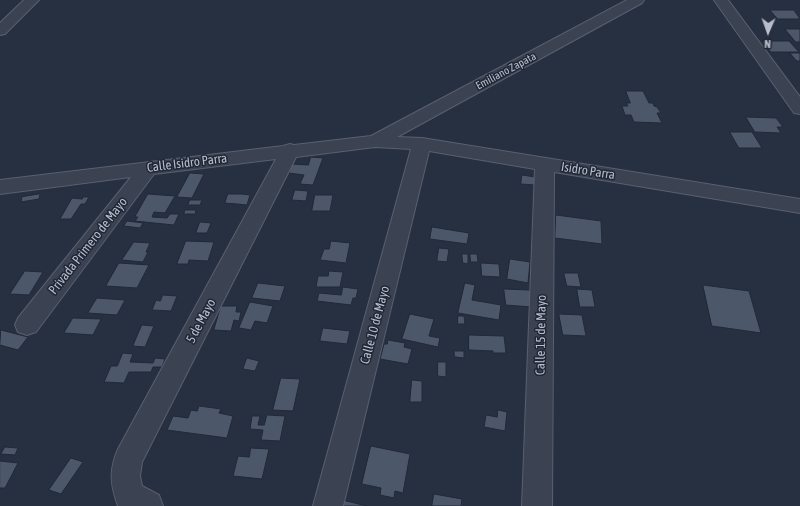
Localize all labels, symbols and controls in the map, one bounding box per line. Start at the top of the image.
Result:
north arrow [748,12,788,52]
text: N [764,38,771,50]
street label: Emiliano Zapata [474,50,538,92]
street label: Calle Isidro Parra [146,150,228,176]
street label: Isidro Parra [560,159,616,183]
street label: Privada Primero de Mayo [45,194,131,298]
street label: Calle 10 de Mayo [357,284,393,366]
street label: Calle 15 de Mayo [533,295,549,375]
street label: 5 de Mayo [183,296,219,346]

